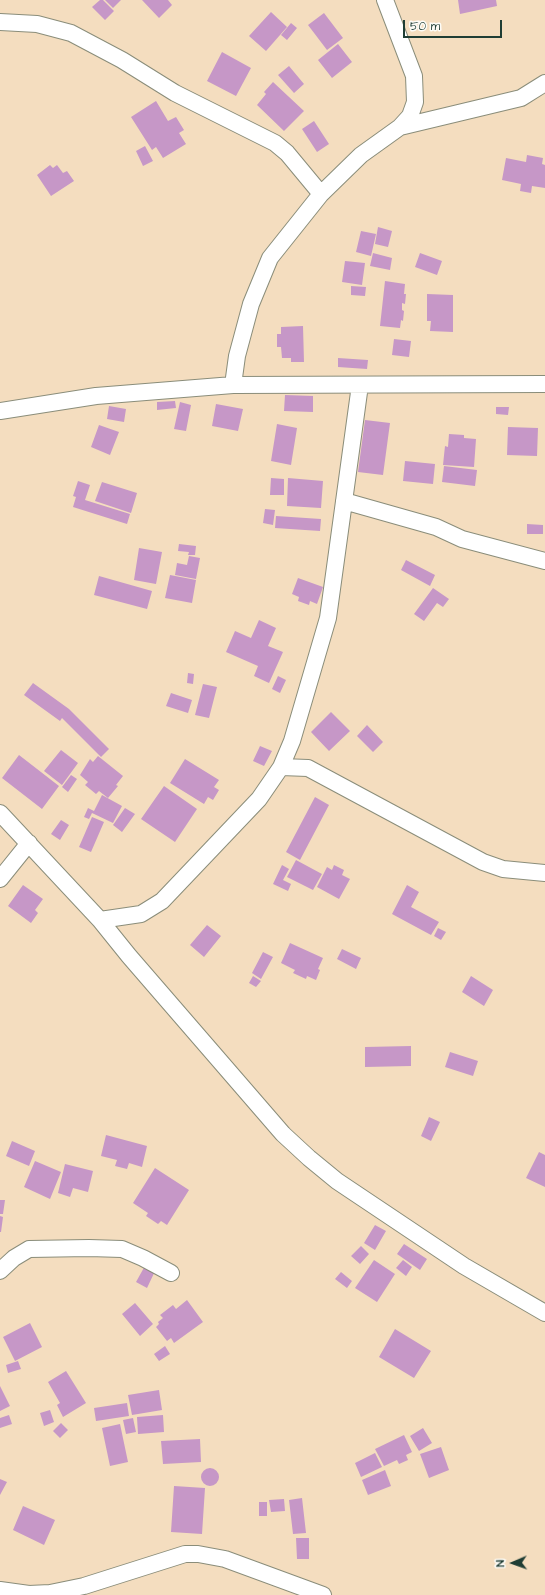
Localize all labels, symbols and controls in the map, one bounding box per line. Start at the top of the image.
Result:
scale bar [405,12,504,38]
text: 50 m [410,18,440,35]
north arrow [493,1543,533,1583]
text: N [493,1560,508,1567]

